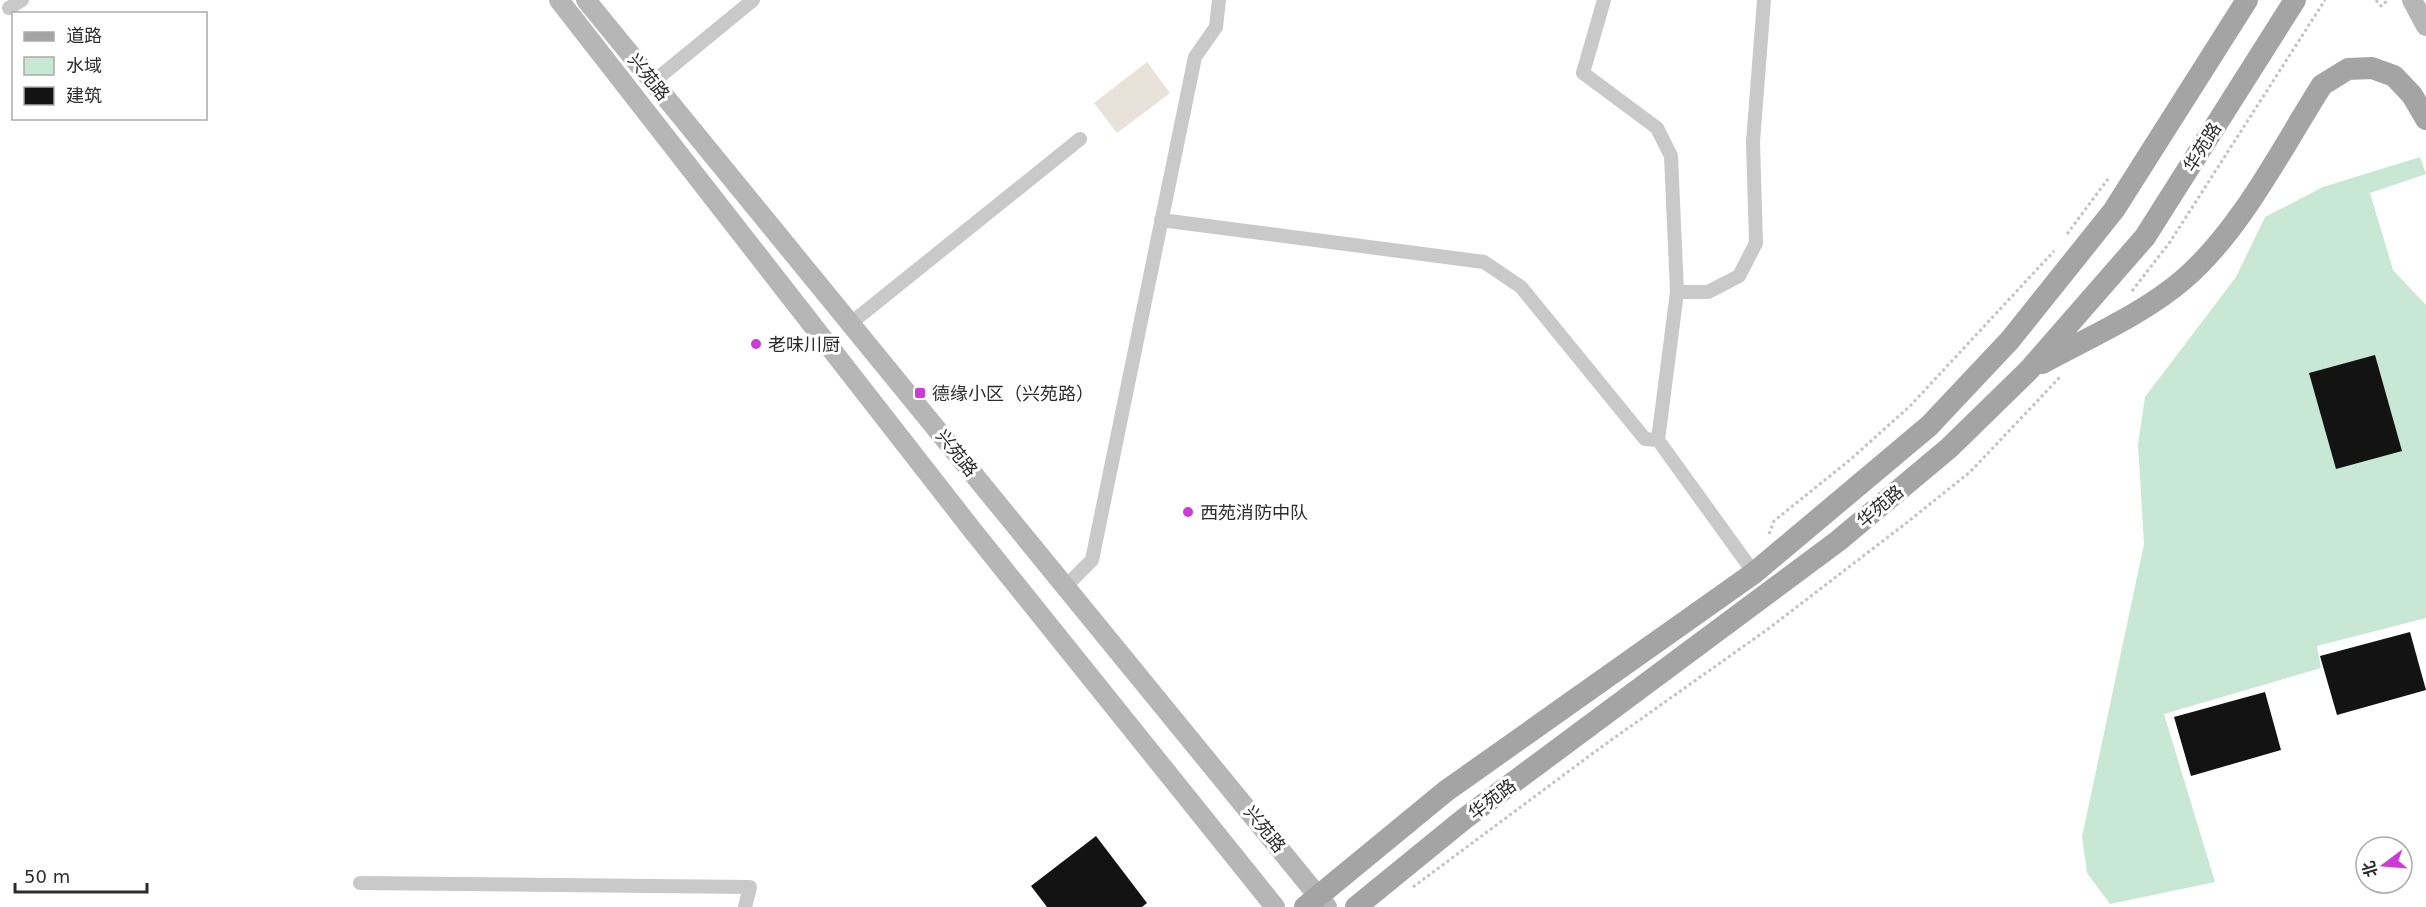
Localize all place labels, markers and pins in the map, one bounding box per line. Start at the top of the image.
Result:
place label: 老味川厨 [768,334,840,355]
marker: 老味川厨 [749,337,763,351]
place label: 德缘小区（兴苑路） [932,383,1094,404]
marker: 德缘小区（兴苑路） [913,386,927,400]
place label: 西苑消防中队 [1200,502,1308,523]
marker: 西苑消防中队 [1181,505,1195,519]

